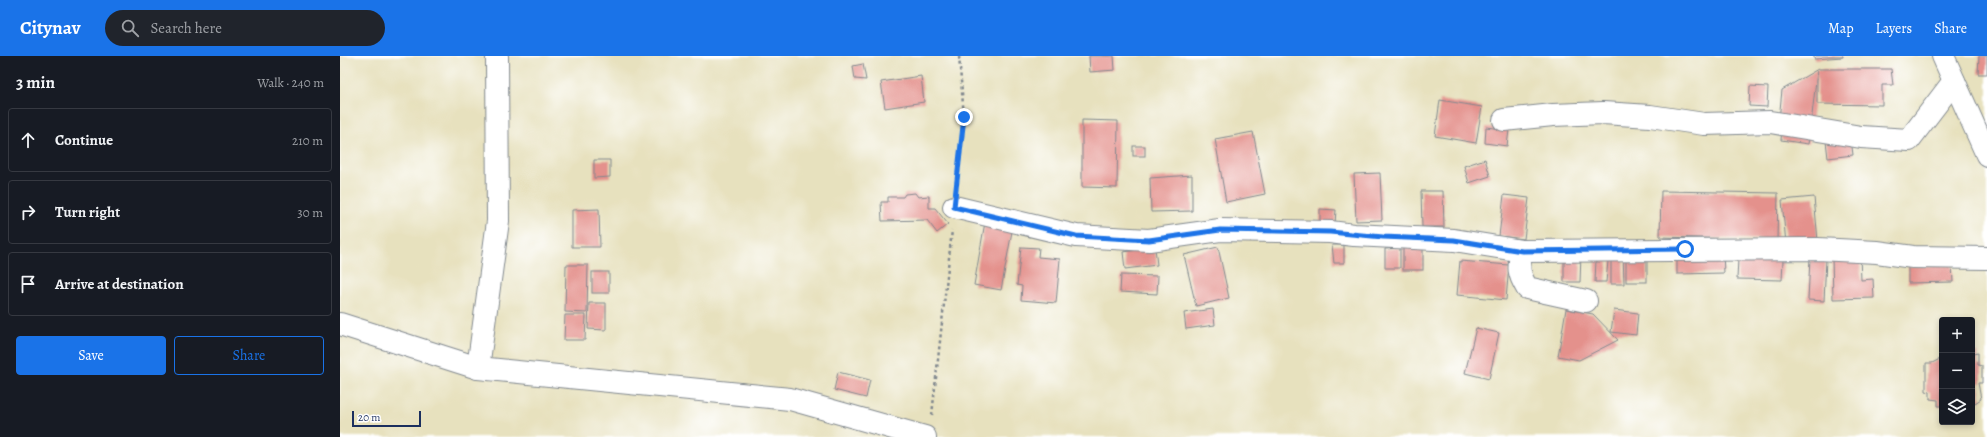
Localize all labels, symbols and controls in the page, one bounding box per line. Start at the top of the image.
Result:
search box [105,10,385,46]
text: Citynav [20,15,81,41]
icon: search [119,17,141,39]
text: Search here [151,18,222,38]
text: Map [1828,19,1854,38]
text: Layers [1876,19,1912,38]
text: Share [1934,19,1967,38]
text: 3 min [16,71,55,94]
text: Walk · 240 m [257,74,324,91]
route end [955,108,973,126]
icon: ahead [17,129,39,151]
text: Continue [55,130,113,150]
text: 210 m [292,132,323,149]
icon: right [17,201,39,223]
text: Turn right [55,202,120,222]
text: 30 m [297,204,323,221]
route start [1676,240,1694,258]
icon: arrive [17,273,39,295]
text: Arrive at destination [55,274,184,294]
map controls [1939,317,1975,425]
button: + [1939,317,1975,353]
button: Save [16,336,166,375]
button: Share [174,336,324,375]
button: − [1939,353,1975,389]
button: layers [1939,389,1975,425]
scale bar [352,409,421,428]
text: 20 m [358,410,380,425]

